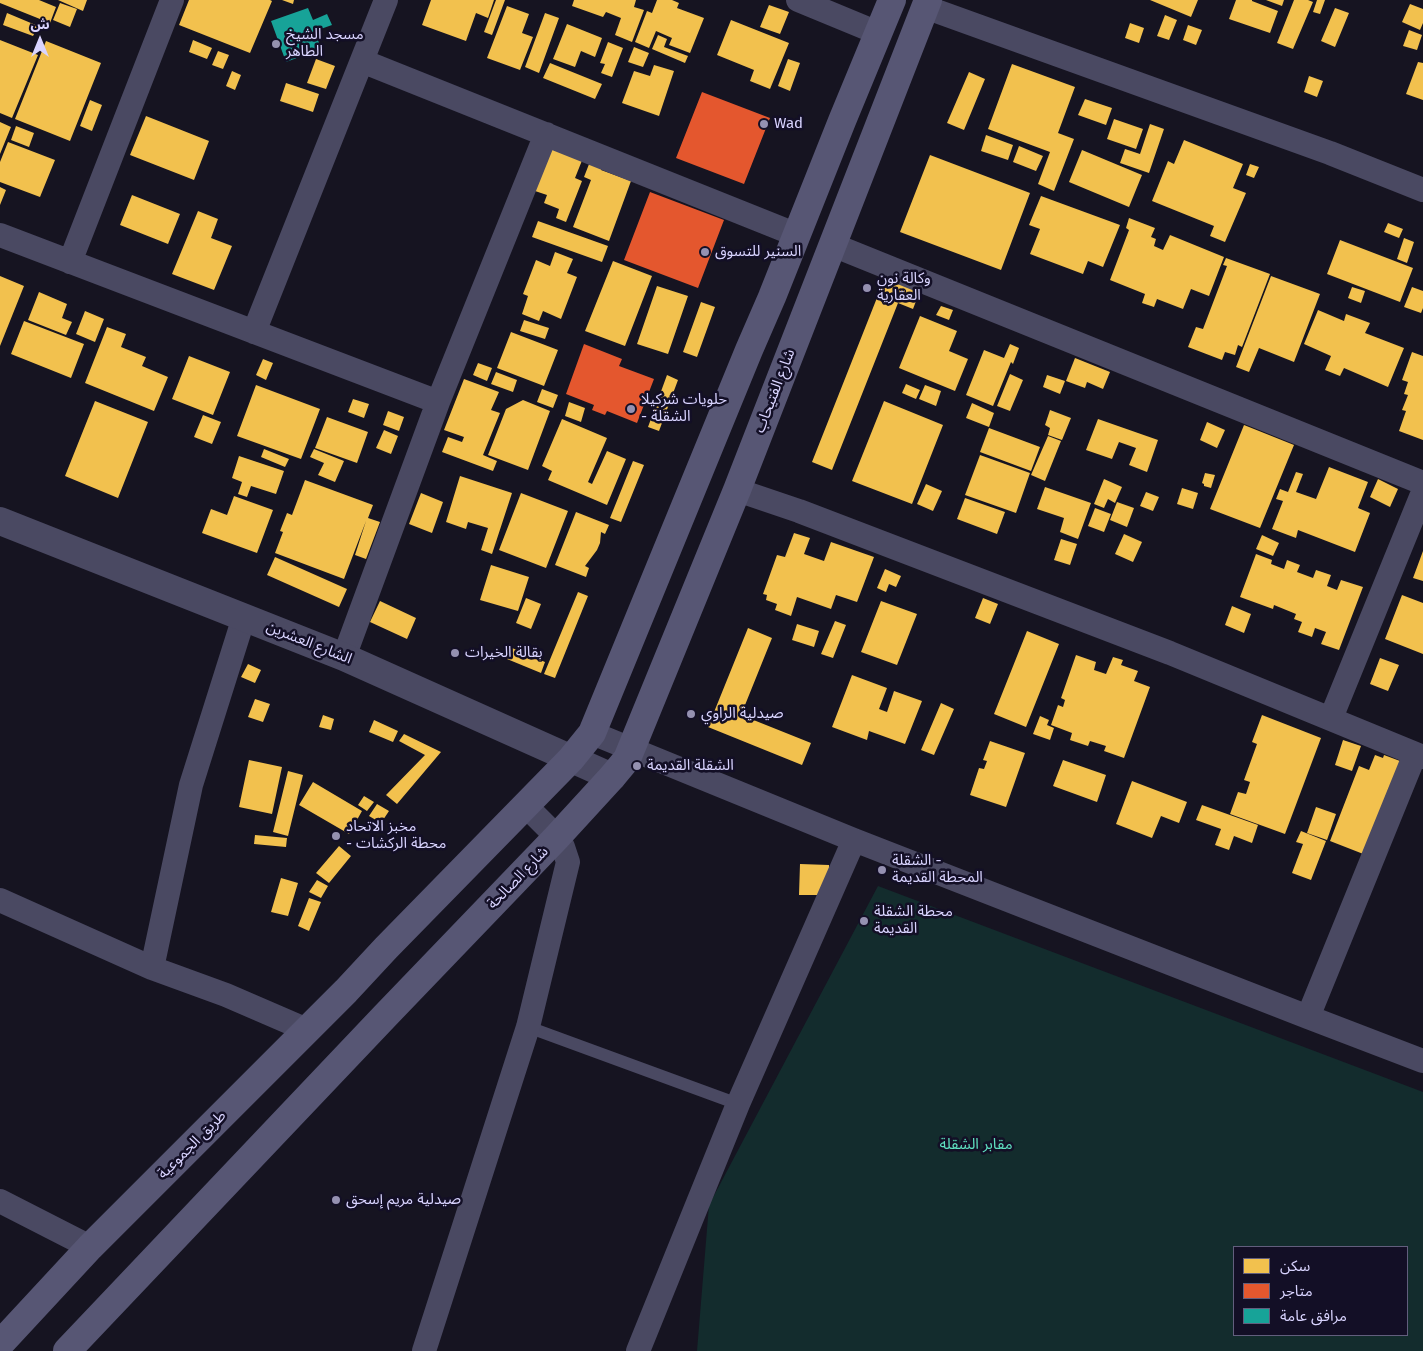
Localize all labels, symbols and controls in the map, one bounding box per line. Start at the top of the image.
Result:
north arrow [15,15,65,65]
text: ش [30,16,50,33]
place label: مسجد الشيخ الطاهر [286,26,364,61]
marker: مسجد الشيخ الطاهر [270,38,282,50]
place label: Wad [774,115,803,133]
marker: Wad [758,118,770,130]
place label: السنير للتسوق [715,243,801,261]
marker: السنير للتسوق [699,246,711,258]
place label: وكالة نون العقارية [877,270,931,305]
marker: وكالة نون العقارية [861,282,873,294]
street label: شارع الفتيحاب [751,347,799,435]
place label: حلويات شركيلا - الشقلة [641,391,727,426]
marker: حلويات شركيلا - الشقلة [625,403,637,415]
street label: الشارع العشرين [264,618,354,668]
place label: بقالة الخيرات [465,644,543,662]
marker: بقالة الخيرات [449,647,461,659]
place label: صيدلية الراوي [701,705,784,723]
marker: صيدلية الراوي [685,708,697,720]
place label: الشقلة القديمة [647,757,734,775]
marker: الشقلة القديمة [631,760,643,772]
place label: مخبز الاتحاد - محطة الركشات [346,818,446,853]
marker: مخبز الاتحاد - محطة الركشات [330,830,342,842]
street label: شارع الصالحة [484,843,552,913]
place label: الشقلة - المحطة القديمة [892,852,983,887]
marker: الشقلة - المحطة القديمة [876,864,888,876]
place label: محطة الشقلة القديمة [874,903,953,938]
marker: محطة الشقلة القديمة [858,915,870,927]
street label: طريق الجموعية [154,1107,230,1183]
park label: مقابر الشقلة [939,1136,1013,1154]
place label: صيدلية مريم إسحق [346,1191,461,1209]
marker: صيدلية مريم إسحق [330,1194,342,1206]
legend [1233,1246,1408,1336]
text: سكن [1280,1257,1310,1275]
text: متاجر [1280,1282,1313,1300]
text: مرافق عامة [1280,1307,1347,1325]

